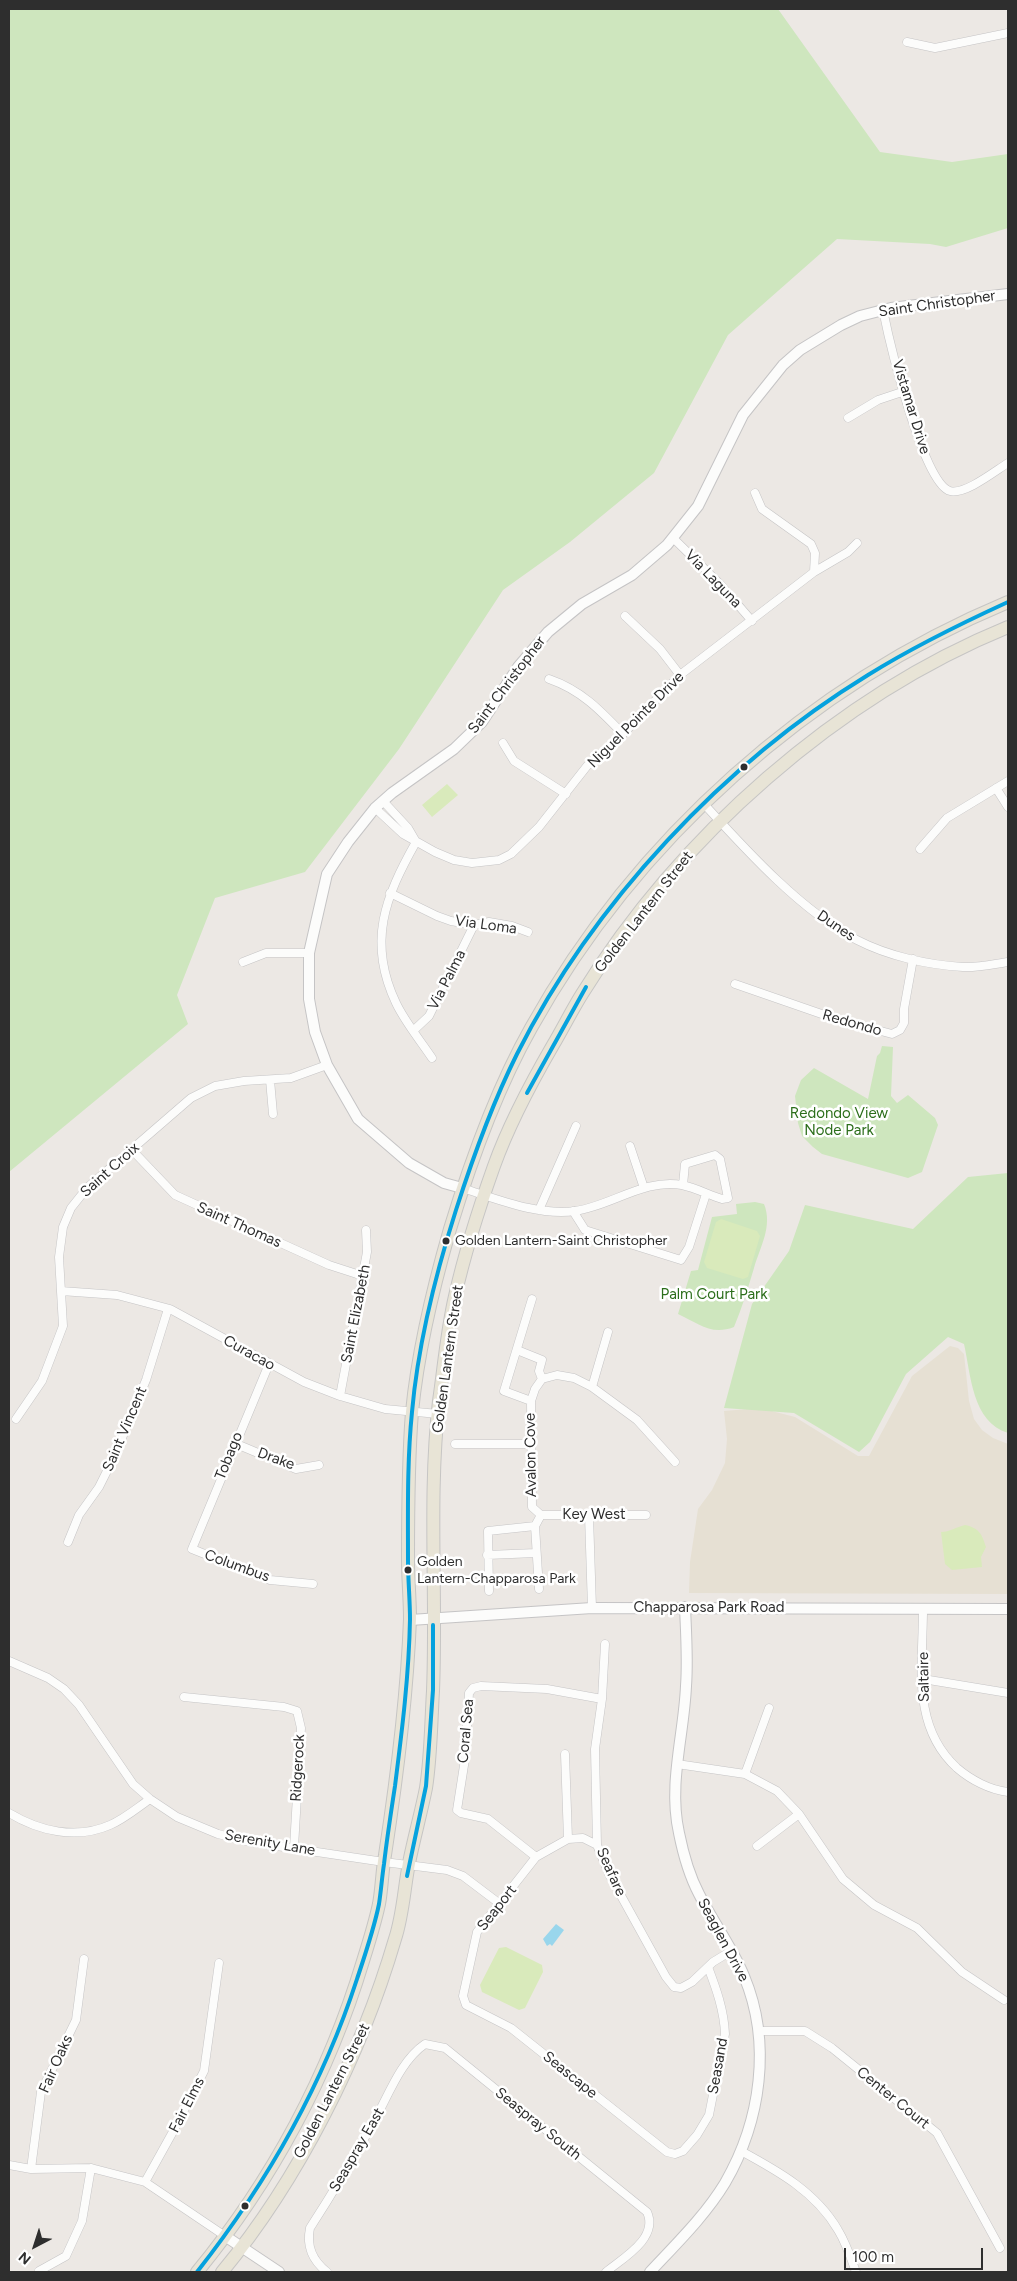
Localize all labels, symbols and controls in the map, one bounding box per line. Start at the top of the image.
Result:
street label: Saint Christopher [878,287,996,321]
street label: Vistamar Drive [888,357,934,457]
street label: Via Laguna [681,546,745,612]
street label: Saint Christopher [464,633,550,737]
street label: Niguel Pointe Drive [584,668,688,772]
unlabelled marker [739,762,749,772]
street label: Golden Lantern Street [591,848,697,976]
street label: Dunes [813,907,859,945]
street label: Via Loma [454,912,518,938]
street label: Via Palma [424,947,470,1013]
street label: Redondo [820,1006,884,1040]
park label: Redondo View Node Park [790,1105,888,1140]
street label: Saint Croix [77,1139,143,1201]
street label: Saint Thomas [194,1198,284,1252]
place label: Golden Lantern-Saint Christopher [455,1233,667,1249]
marker: Golden Lantern-Saint Christopher [441,1236,451,1246]
street label: Saint Elizabeth [338,1263,374,1365]
street label: Golden Lantern Street [429,1284,467,1434]
park label: Palm Court Park [661,1286,767,1304]
street label: Curacao [220,1331,278,1375]
street label: Saint Vincent [99,1384,151,1474]
street label: Avalon Cove [521,1413,541,1497]
street label: Tobago [211,1429,247,1483]
street label: Drake [255,1444,297,1474]
street label: Key West [562,1506,626,1524]
street label: Columbus [202,1546,272,1586]
place label: Golden Lantern-Chapparosa Park [417,1554,576,1586]
marker: Golden Lantern-Chapparosa Park [403,1565,413,1575]
street label: Chapparosa Park Road [633,1599,785,1617]
street label: Saltaire [915,1652,933,1702]
street label: Coral Sea [454,1698,478,1764]
street label: Ridgerock [287,1734,309,1802]
street label: Serenity Lane [223,1826,317,1860]
street label: Seafare [592,1845,630,1899]
street label: Seaport [473,1881,521,1935]
street label: Seaglen Drive [693,1895,753,1985]
street label: Golden Lantern Street [290,2020,374,2162]
street label: Fair Oaks [35,2032,77,2096]
street label: Seasand [704,2036,732,2096]
street label: Seascape [539,2048,601,2102]
street label: Center Court [853,2063,933,2133]
street label: Fair Elms [165,2074,209,2136]
street label: Seaspray South [491,2084,585,2164]
street label: Seaspray East [326,2105,388,2195]
unlabelled marker [240,2201,250,2211]
north arrow [10,2221,60,2271]
scale bar [847,2238,986,2270]
text: N [15,2248,35,2268]
text: 100 m [852,2248,894,2266]

